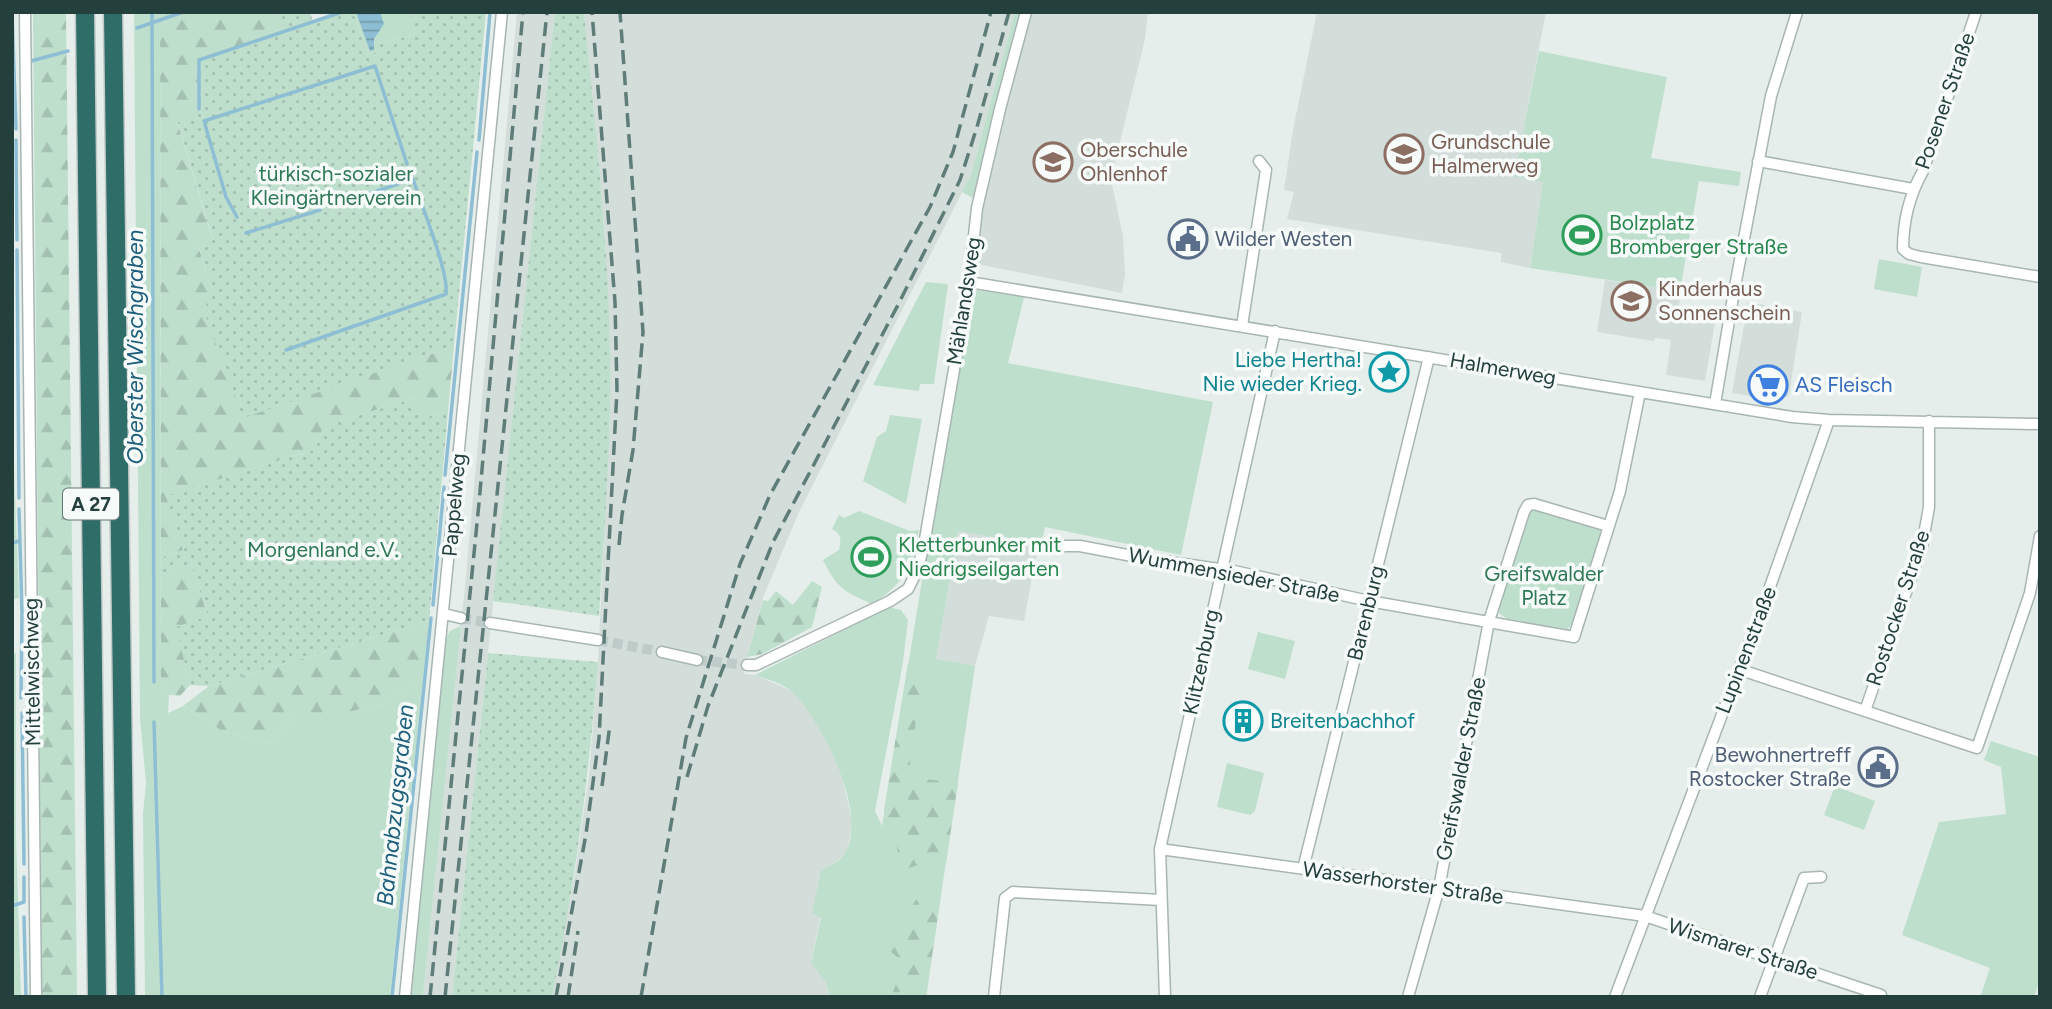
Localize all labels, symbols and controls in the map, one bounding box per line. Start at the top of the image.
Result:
street label: Posener Straße [1909,29,1980,172]
place label: Grundschule Halmerweg [1431,129,1550,178]
school or university icon: Grundschule Halmerweg [1383,133,1425,175]
place label: Oberschule Ohlenhof [1080,137,1188,186]
school or university icon: Oberschule Ohlenhof [1032,141,1074,183]
park label: türkisch-sozialer Kleingärtnerverein [250,161,422,210]
place label: Bolzplatz Bromberger Straße [1609,210,1788,259]
sports icon: Bolzplatz Bromberger Straße [1561,214,1603,256]
public building icon: Wilder Westen [1167,218,1209,260]
place label: Wilder Westen [1215,226,1352,251]
water label: Oberster Wischgraben [121,229,149,464]
street label: Mählandsweg [941,235,986,367]
place label: Kinderhaus Sonnenschein [1658,276,1791,325]
school or university icon: Kinderhaus Sonnenschein [1610,280,1652,322]
place label: Liebe Hertha! Nie wieder Krieg. [1202,347,1362,396]
street label: Halmerweg [1448,347,1558,390]
place icon: Liebe Hertha! Nie wieder Krieg. [1368,351,1410,393]
supermarket icon: AS Fleisch [1747,364,1789,406]
place label: AS Fleisch [1795,372,1893,397]
street label: Pappelweg [437,452,470,558]
road number: A 27 [63,489,119,520]
street label: Rostocker Straße [1861,527,1934,689]
place label: Kletterbunker mit Niedrigseilgarten [898,532,1061,581]
sports icon: Kletterbunker mit Niedrigseilgarten [850,536,892,578]
park label: Morgenland e.V. [247,537,399,562]
street label: Wummensieder Straße [1126,542,1342,607]
park label: Greifswalder Platz [1484,561,1604,610]
street label: Barenburg [1342,563,1389,663]
street label: Lupinenstraße [1710,583,1781,717]
street label: Mittelwischweg [18,597,45,747]
street label: Klitzenburg [1177,607,1224,717]
street label: Greifswalder Straße [1430,675,1491,863]
building icon: Breitenbachhof [1222,700,1264,742]
water label: Bahnabzugsgraben [370,703,420,907]
place label: Breitenbachhof [1270,708,1415,733]
place label: Bewohnertreff Rostocker Straße [1689,742,1851,791]
public building icon: Bewohnertreff Rostocker Straße [1857,746,1899,788]
street label: Wasserhorster Straße [1301,856,1505,909]
street label: Wismarer Straße [1665,913,1821,985]

